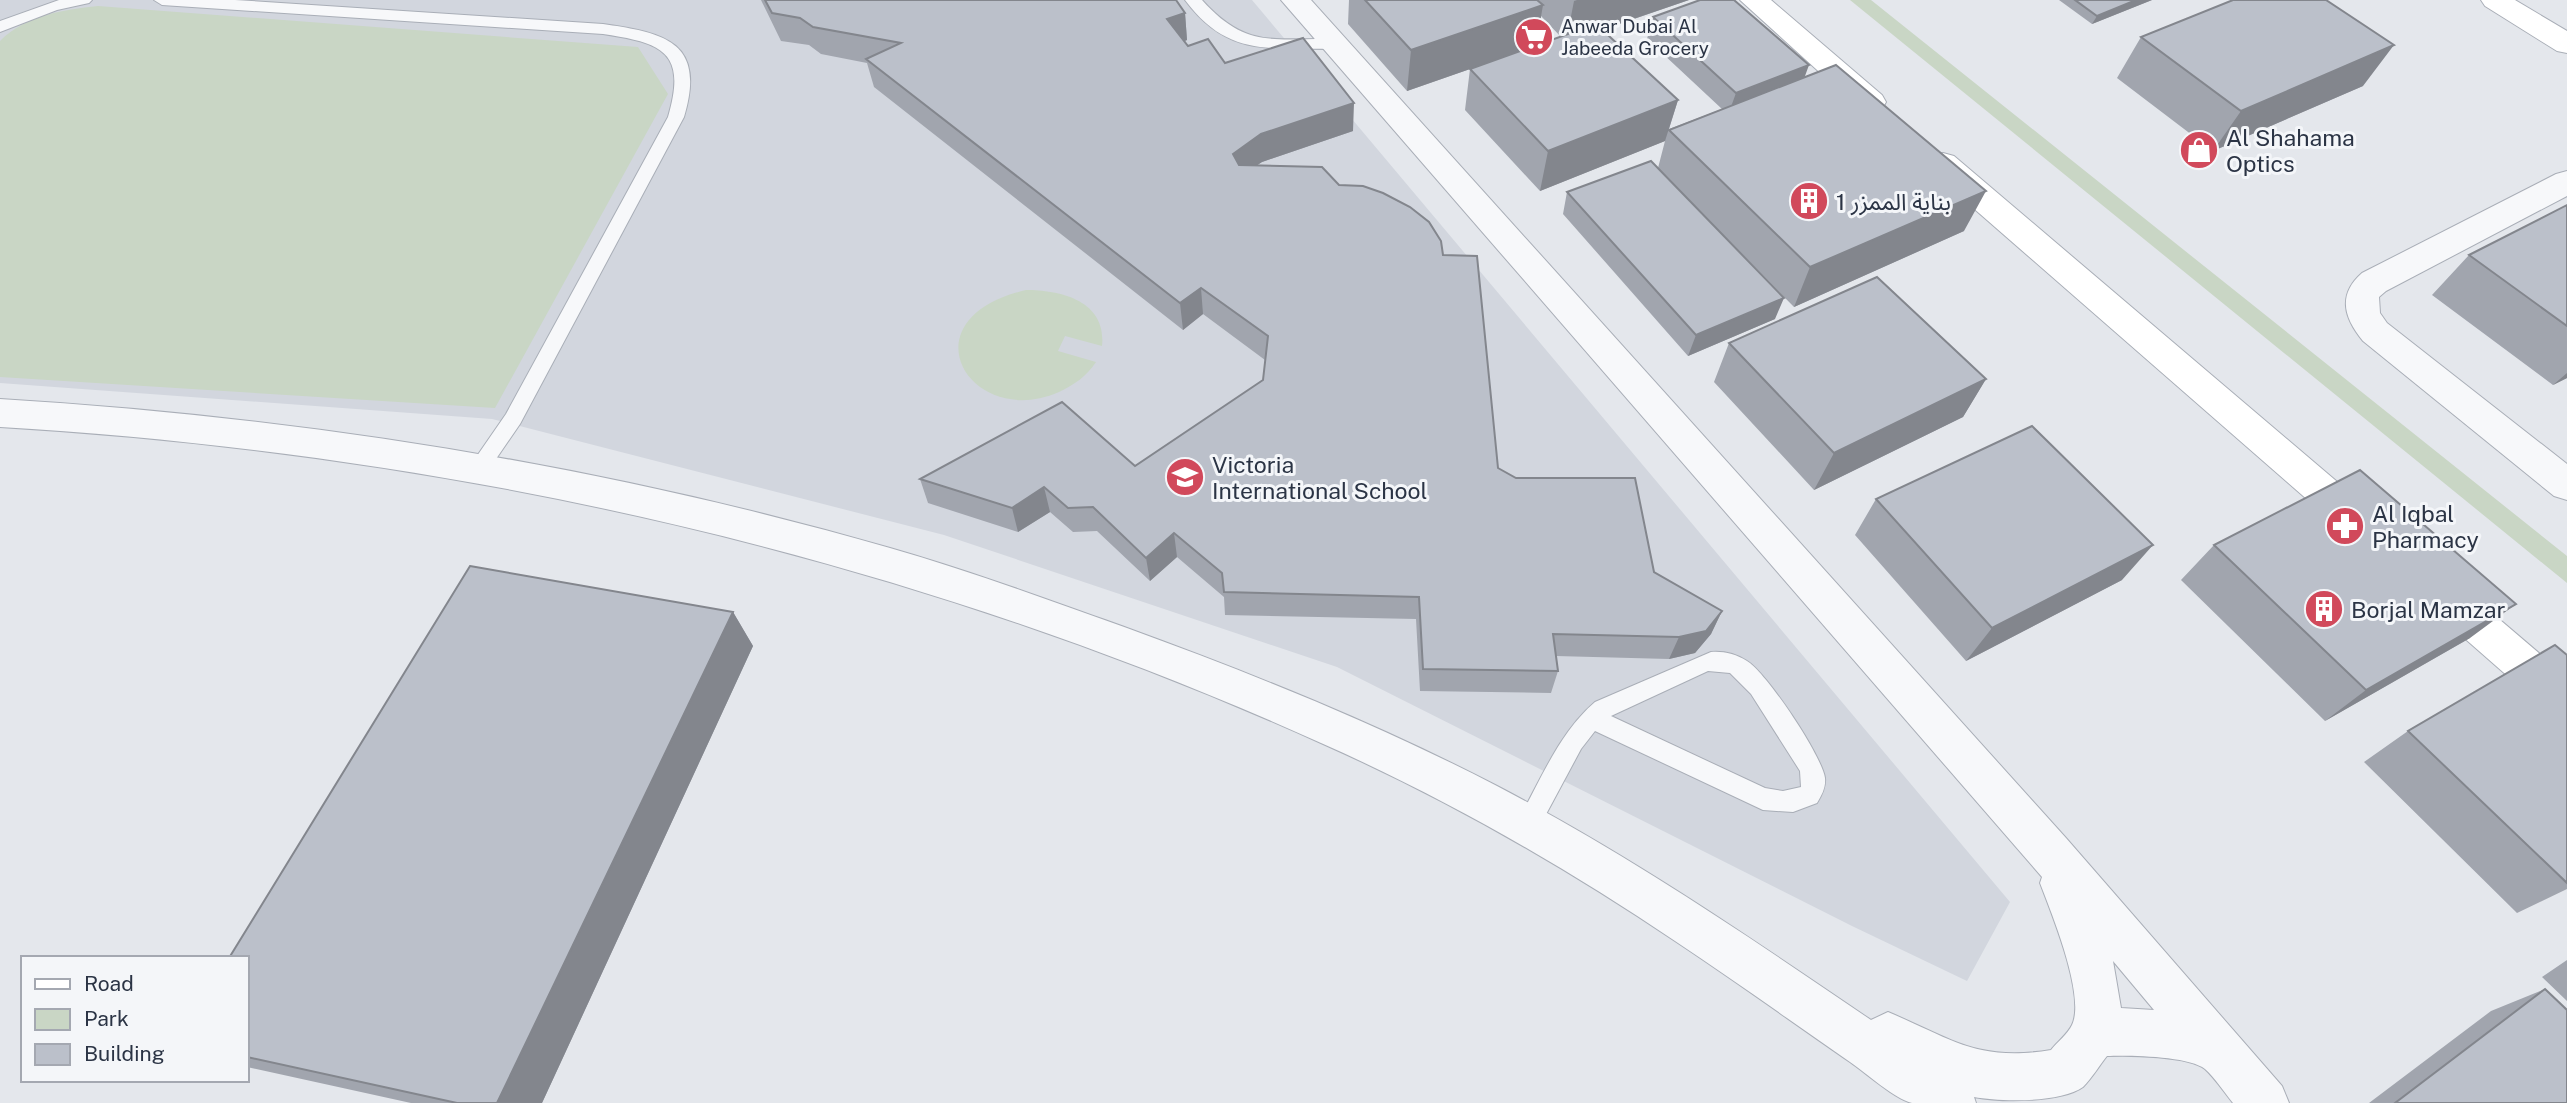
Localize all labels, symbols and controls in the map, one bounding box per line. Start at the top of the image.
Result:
place label: Anwar Dubai Al Jabeeda Grocery [1561,15,1709,59]
supermarket icon: Anwar Dubai Al Jabeeda Grocery [1513,16,1555,58]
place label: Al Shahama Optics [2226,124,2355,177]
shop icon: Al Shahama Optics [2178,129,2220,171]
building icon: بناية الممزر 1 [1788,180,1830,222]
place label: بناية الممزر 1 [1836,188,1951,216]
place label: Victoria International School [1212,451,1428,504]
school or university icon: Victoria International School [1164,456,1206,498]
place label: Al Iqbal Pharmacy [2372,500,2479,553]
pharmacy icon: Al Iqbal Pharmacy [2324,505,2366,547]
building icon: Borjal Mamzar [2303,588,2345,630]
place label: Borjal Mamzar [2351,596,2506,623]
legend [21,956,248,1082]
text: Road [84,971,134,996]
text: Park [84,1006,129,1031]
text: Building [84,1041,165,1066]

